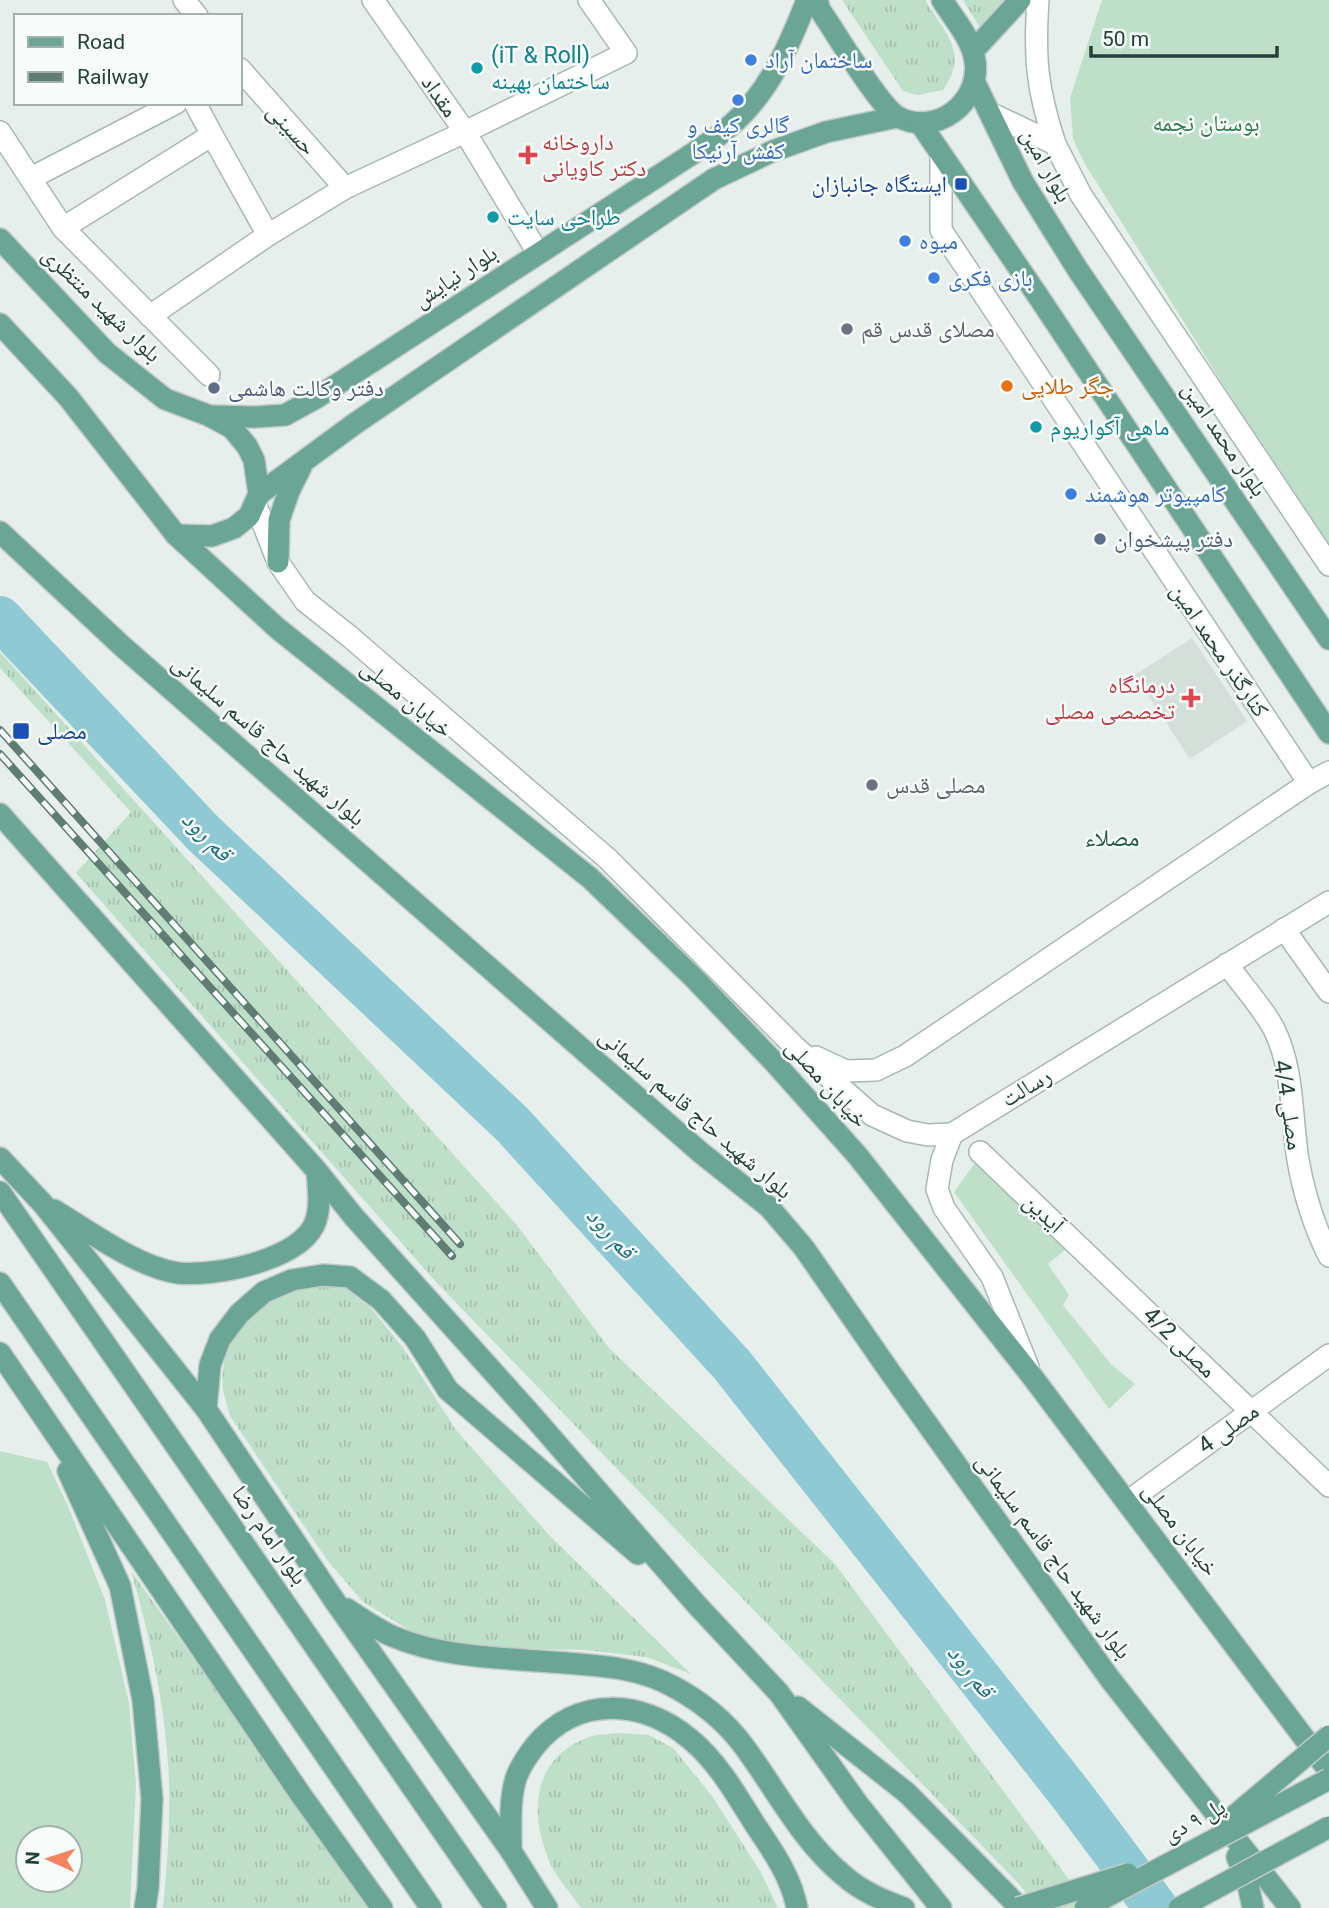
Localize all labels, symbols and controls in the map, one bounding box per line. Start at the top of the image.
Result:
legend [14,14,242,105]
scale bar [1091,14,1276,58]
text: 50 m [1102,27,1149,51]
text: Road [77,30,125,54]
place label: (iT & Roll) ساختمان بهینه [491,42,610,95]
place label: ساختمان آراد [765,47,873,74]
marker: ساختمان آراد [743,52,759,68]
marker: (iT & Roll) ساختمان بهینه [469,60,485,76]
text: Railway [77,65,149,89]
street label: مقداد [416,70,464,123]
marker: گالری کیف و کفش آرنیکا [730,92,746,108]
street label: حسینی [261,98,322,161]
park label: بوستان نجمه [1152,110,1260,137]
place label: گالری کیف و کفش آرنیکا [687,112,790,165]
street label: بلوار امین [1015,124,1078,207]
place label: داروخانه دکتر کاویانی [542,129,646,182]
marker: داروخانه دکتر کاویانی [520,147,536,163]
place label: ایستگاه جانبازان [812,171,947,198]
marker: ایستگاه جانبازان [953,176,969,192]
place label: طراحی سایت [507,204,621,231]
marker: طراحی سایت [485,209,501,225]
place label: میوه [919,228,958,255]
marker: میوه [897,233,913,249]
street label: بلوار نیایش [408,239,502,313]
street label: بلوار شهید منتظری [37,241,167,368]
place label: بازی فکری [948,265,1033,292]
marker: بازی فکری [926,270,942,286]
place label: مصلای قدس قم [861,316,995,345]
marker: مصلای قدس قم [839,321,855,337]
place label: جگر طلایی [1021,373,1114,400]
place label: دفتر وکالت هاشمی [228,375,384,402]
street label: بلوار محمد امین [1176,377,1273,502]
marker: جگر طلایی [999,378,1015,394]
marker: دفتر وکالت هاشمی [206,380,222,396]
place label: ماهی آکواریوم [1050,414,1170,443]
marker: ماهی آکواریوم [1028,419,1044,435]
place label: کامپیوتر هوشمند [1085,481,1226,508]
marker: کامپیوتر هوشمند [1063,486,1079,502]
place label: دفتر پیشخوان [1114,526,1233,553]
marker: دفتر پیشخوان [1092,531,1108,547]
street label: کنارگذر محمد امین [1165,578,1275,723]
street label: بلوار شهید حاج قاسم سلیمانی [165,649,371,833]
street label: خیابان مصلی [355,653,458,743]
place label: درمانگاه تخصصی مصلی [1045,672,1175,725]
marker: درمانگاه تخصصی مصلی [1181,688,1201,708]
place label: مصلی [37,718,87,745]
marker: مصلی [11,721,31,741]
place label: مصلی قدس [886,772,985,799]
marker: مصلی قدس [864,777,880,793]
water label: قم رود [175,805,240,870]
district label: مصلاء [1085,824,1139,852]
street label: بلوار شهید حاج قاسم سلیمانی [592,1022,798,1206]
street label: خیابان مصلی [780,1033,873,1133]
street label: مصلی 4/4 [1268,1058,1309,1152]
street label: رسالت [996,1062,1056,1113]
street label: آیدین [1018,1188,1070,1240]
water label: قم رود [579,1202,643,1268]
street label: مصلی 4/2 [1138,1301,1222,1384]
street label: مصلی 4 [1193,1397,1264,1459]
street label: بلوار شهید حاج قاسم سلیمانی [968,1448,1137,1665]
street label: خیابان مصلی [1137,1477,1224,1581]
street label: بلوار امام رضا [224,1481,313,1591]
water label: قم رود [940,1639,1002,1706]
street label: پل ۹ دی [1158,1793,1230,1848]
north arrow [14,1824,84,1894]
text: N [21,1851,44,1865]

